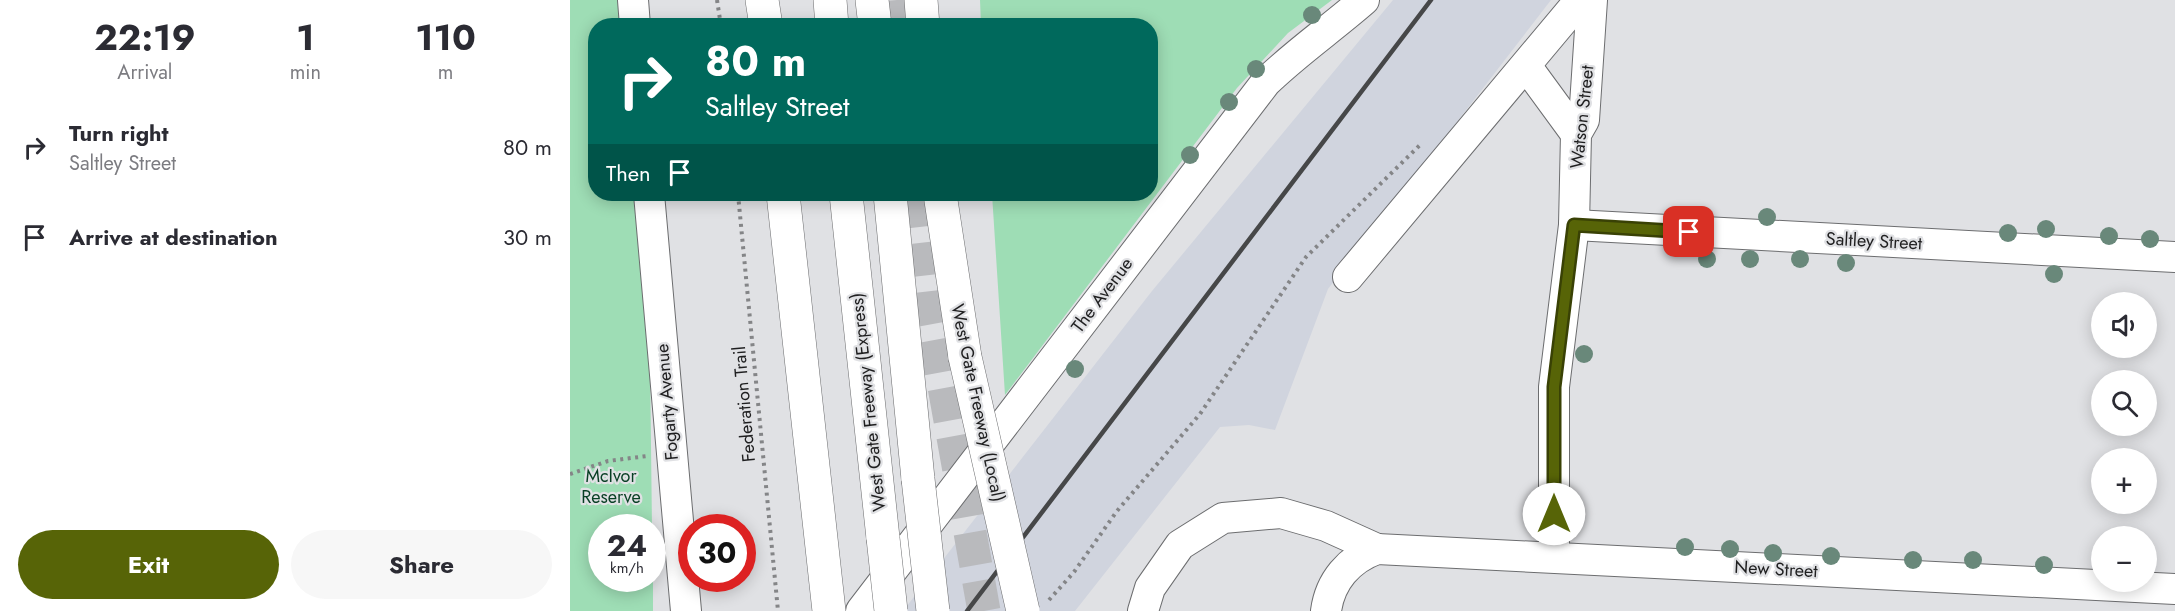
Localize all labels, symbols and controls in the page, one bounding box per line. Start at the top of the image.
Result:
text: 22:19 [94,11,195,63]
text: 1 [296,11,315,63]
text: 110 [415,11,476,63]
text: 80 m [705,31,806,92]
icon: right [606,42,684,120]
text: Arrival [117,58,172,87]
text: min [290,58,321,87]
text: m [438,58,453,87]
street label: Watson Street [1564,63,1600,170]
text: Saltley Street [705,87,850,126]
text: Turn right [69,117,169,149]
icon: right [18,131,51,164]
text: 80 m [503,131,552,163]
text: Saltley Street [69,149,176,178]
icon: arrive [663,156,696,189]
text: Then [606,157,651,189]
pin [1663,206,1714,257]
icon: arrive [1672,215,1705,248]
icon: arrive [18,221,51,254]
text: Arrive at destination [69,221,278,253]
text: 30 m [503,221,552,253]
street label: Saltley Street [1825,225,1923,257]
street label: The Avenue [1065,252,1139,338]
street label: West Gate Freeway (Express) [844,291,892,513]
map controls [2091,292,2157,592]
button: sound [2091,292,2157,358]
street label: West Gate Freeway (Local) [944,302,1012,504]
street label: Fogarty Avenue [649,343,685,461]
street label: Federation Trail [726,345,762,463]
button: search [2091,370,2157,436]
button: + [2091,448,2157,514]
park label: McIvor Reserve [581,463,641,510]
position arrow [1522,482,1586,546]
speed limit sign: 30 [678,514,756,592]
text: 24 [607,524,647,567]
button: − [2091,526,2157,592]
button: Exit [18,530,279,599]
button: Share [291,530,552,599]
street label: New Street [1734,554,1819,584]
text: km/h [610,557,644,579]

